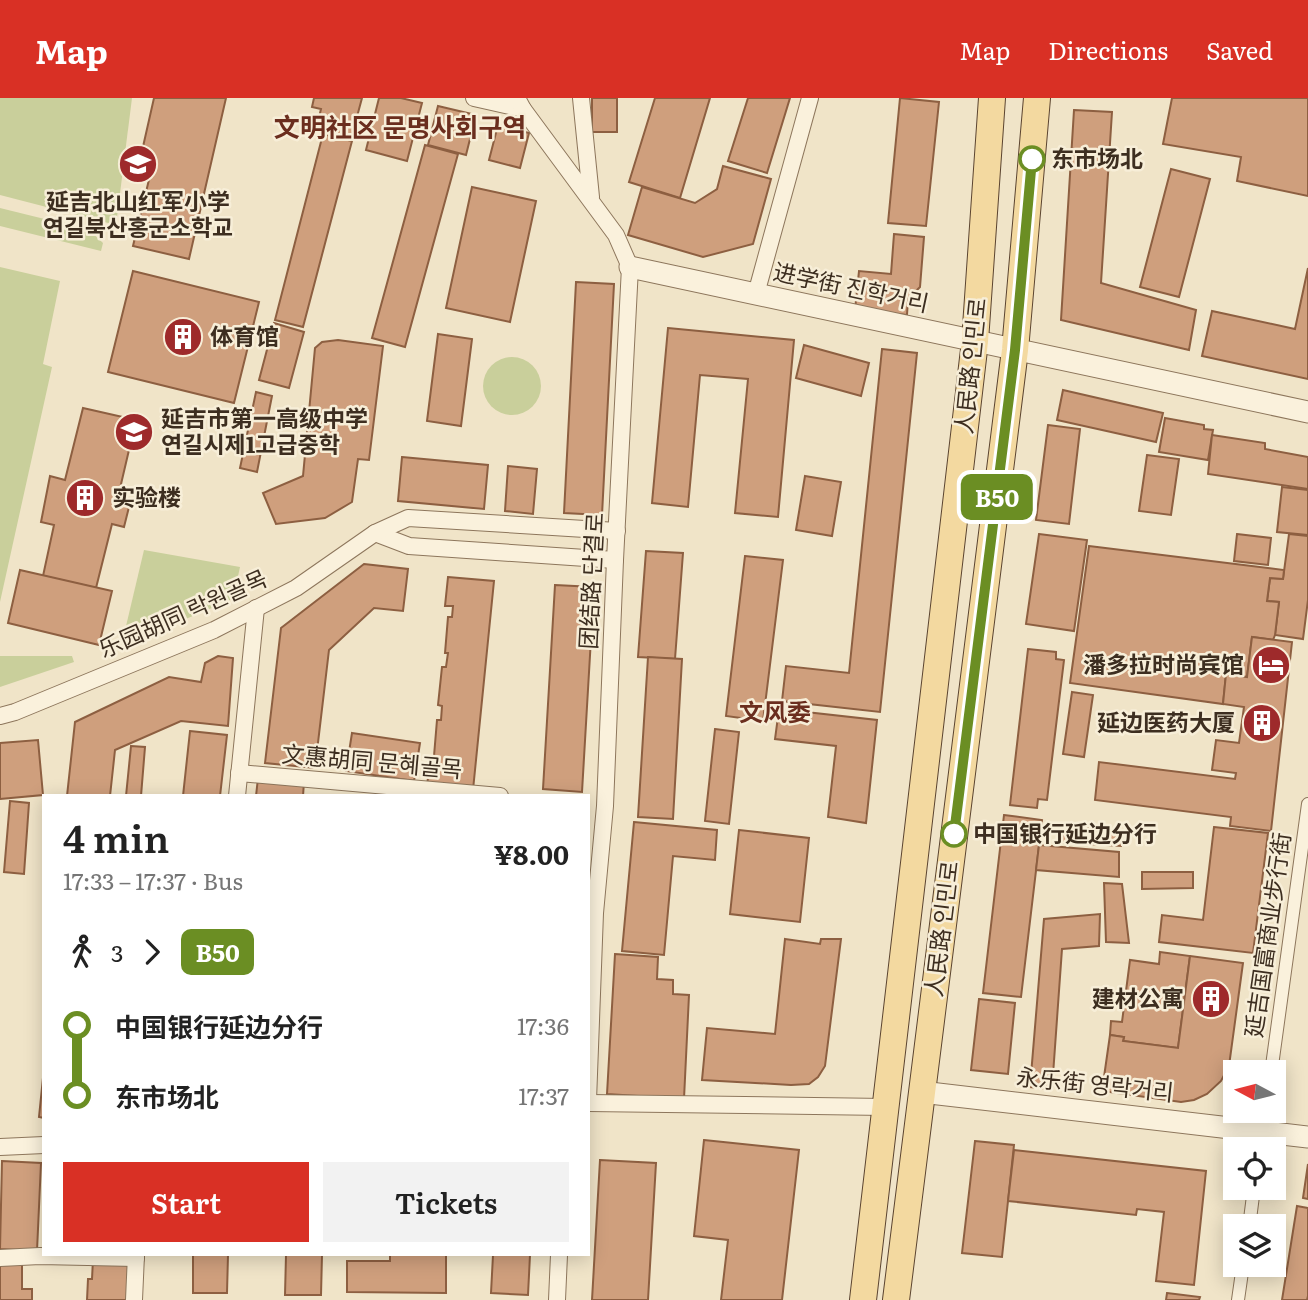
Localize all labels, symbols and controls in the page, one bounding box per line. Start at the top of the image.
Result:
text: Map [35,25,108,74]
text: Map [959,32,1010,67]
text: Directions [1048,32,1168,67]
text: Saved [1206,32,1273,67]
district label: 文明社区 문명사회구역 [274,106,526,145]
place label: 东市场北 [1051,140,1143,174]
school or university icon: 延吉北山红军小学 연길북산홍군소학교 [117,143,159,185]
marker: 东市场北 [1019,146,1045,172]
place label: 延吉北山红军小学 연길북산홍군소학교 [43,183,233,243]
street label: 进学街 진학거리 [770,253,932,319]
street label: 人民路 인민로 [945,296,993,436]
building icon: 体育馆 [162,316,204,358]
place label: 体育馆 [210,318,279,352]
place label: 延吉市第一高级中学 연길시제1고급중학 [161,400,368,460]
school or university icon: 延吉市第一高级中学 연길시제1고급중학 [113,411,155,453]
line badge: B50 [957,474,1037,520]
building icon: 实验楼 [64,477,106,519]
place label: 实验楼 [112,479,181,513]
text: B50 [975,479,1019,514]
street label: 团结路 단결로 [569,512,611,650]
street label: 乐园胡同 락원골목 [92,560,272,665]
hotel icon: 潘多拉时尚宾馆 [1250,644,1292,686]
place label: 潘多拉时尚宾馆 [1083,646,1244,680]
district label: 文风委 [739,693,811,728]
building icon: 延边医药大厦 [1241,702,1283,744]
place label: 延边医药大厦 [1097,704,1235,738]
street label: 文惠胡同 문혜골목 [280,735,464,785]
text: 4 min [63,808,169,865]
place label: 中国银行延边分行 [973,815,1157,849]
marker: 中国银行延边分行 [941,821,967,847]
street label: 延吉国富商业步行街 [1235,830,1297,1040]
text: ¥8.00 [494,834,569,873]
street label: 人民路 인민로 [915,859,965,999]
text: 17:33 – 17:37 · Bus [63,863,243,897]
icon: walk [63,933,101,971]
icon: forward [133,933,171,971]
text: B50 [195,934,240,969]
text: 3 [111,935,123,969]
building icon: 建材公寓 [1190,978,1232,1020]
place label: 建材公寓 [1092,980,1184,1014]
text: 中国银行延边分行 [115,1006,323,1045]
text: 17:36 [517,1008,569,1042]
street label: 永乐街 영락거리 [1015,1058,1176,1108]
north arrow [1223,1060,1286,1124]
map controls [1223,1060,1286,1277]
text: 东市场北 [115,1076,219,1115]
text: 17:37 [518,1078,569,1112]
button: locate [1223,1137,1286,1200]
button: Start [63,1162,309,1242]
button: Tickets [323,1162,569,1242]
button: layers [1223,1214,1286,1277]

